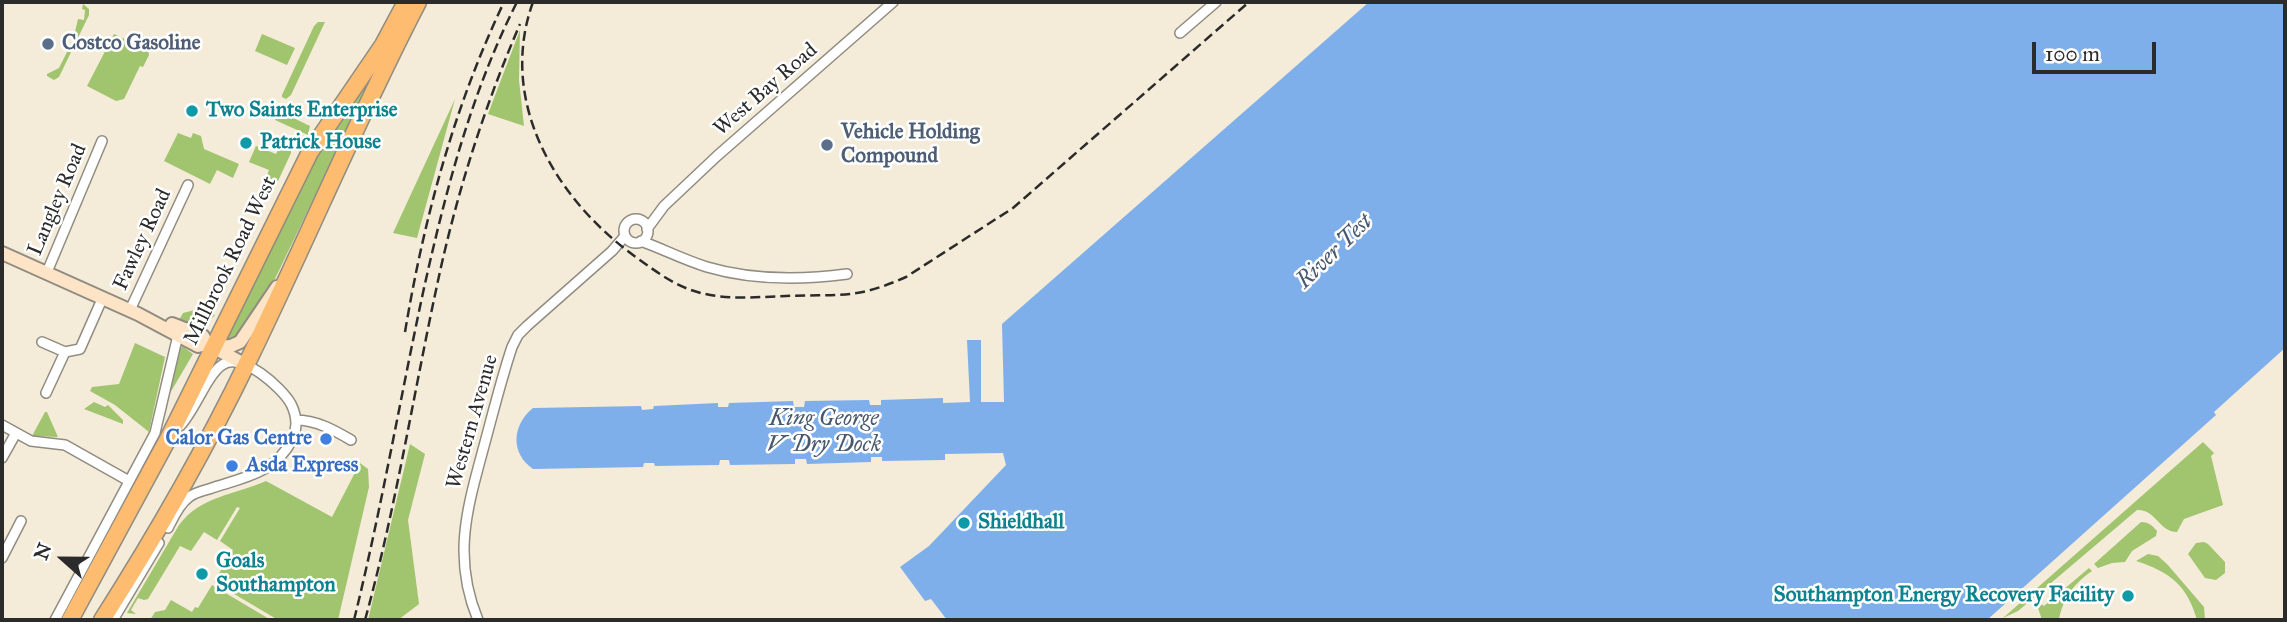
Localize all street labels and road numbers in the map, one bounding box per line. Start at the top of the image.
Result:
street label: West Bay Road [709,38,823,142]
street label: Langley Road [23,140,93,260]
street label: Millbrook Road West [179,173,283,349]
street label: Fawley Road [109,185,177,295]
street label: Western Avenue [442,352,504,492]

